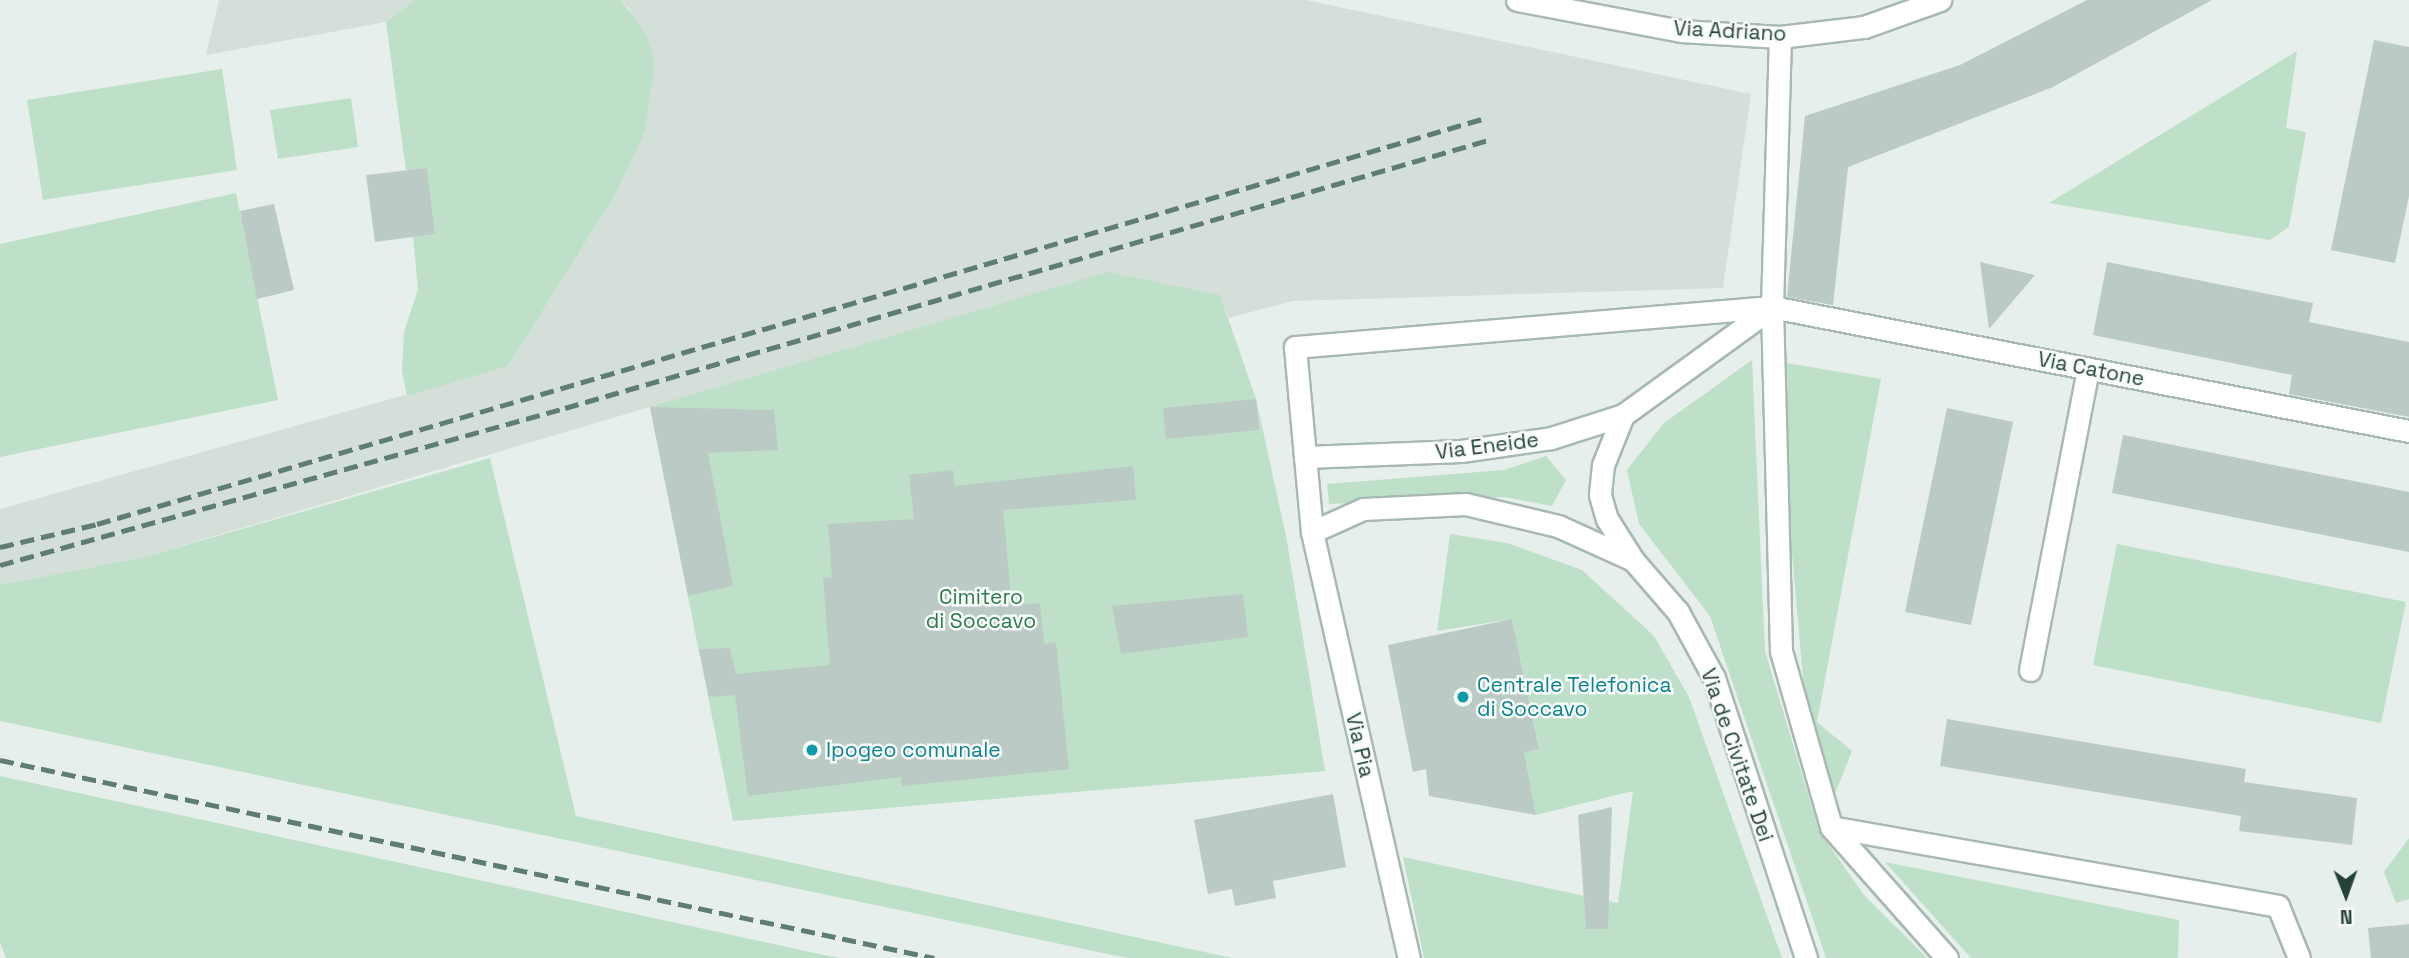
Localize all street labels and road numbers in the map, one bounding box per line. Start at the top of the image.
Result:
street label: Via Adriano [1673,15,1787,47]
street label: Via Catone [2036,346,2146,392]
street label: Via Eneide [1434,427,1540,465]
street label: Via de Civitate Dei [1696,665,1778,845]
street label: Via Pia [1340,710,1380,780]

